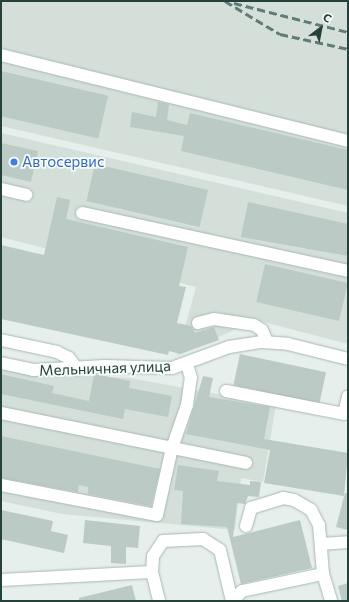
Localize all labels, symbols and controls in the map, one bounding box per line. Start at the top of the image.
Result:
north arrow [301,8,341,48]
text: С [321,10,334,25]
place label: Автосервис [22,153,104,171]
marker: Автосервис [9,157,19,167]
street label: Мельничная улица [39,357,171,379]

